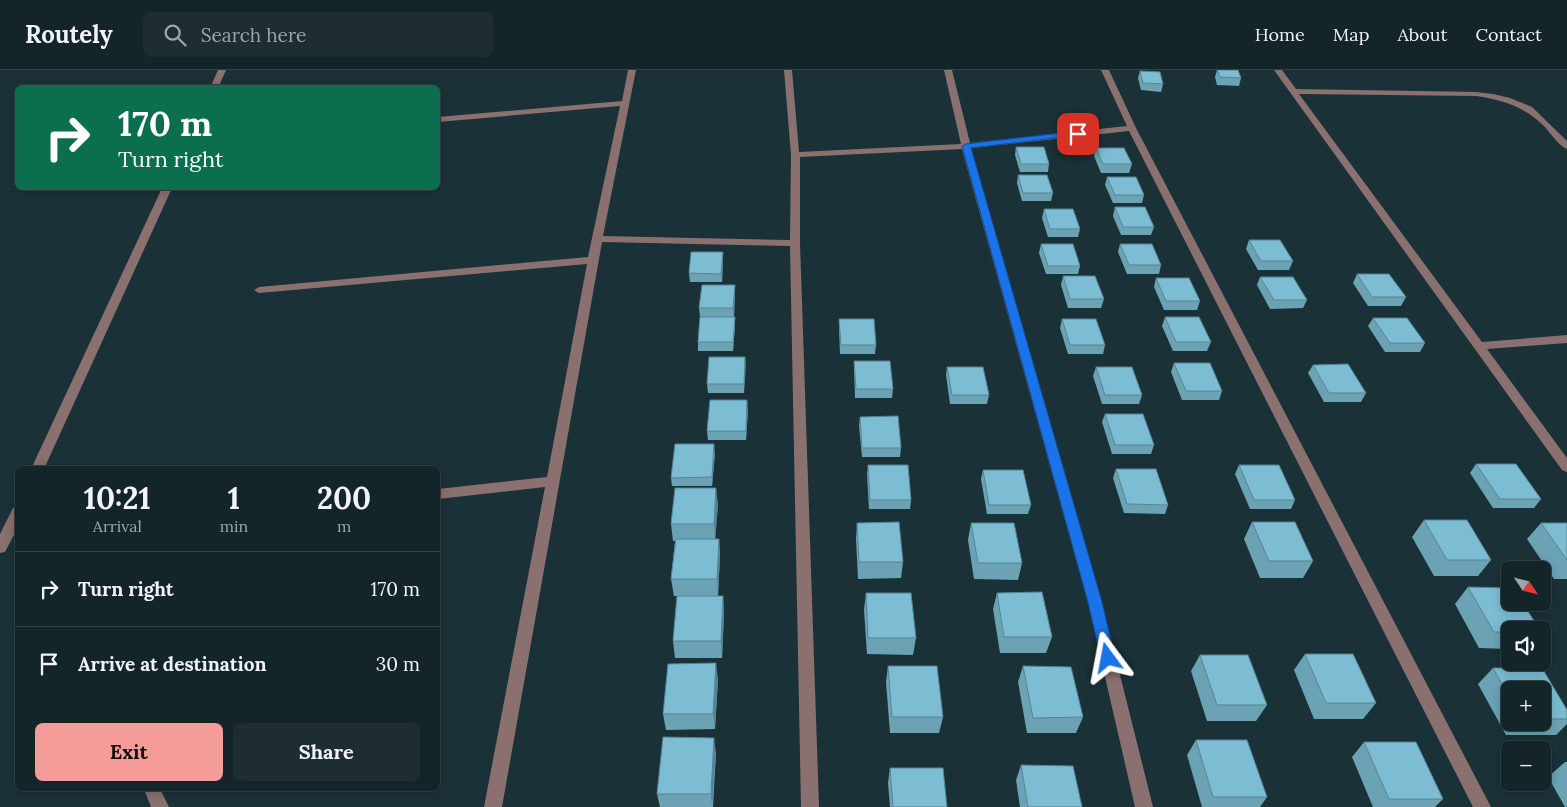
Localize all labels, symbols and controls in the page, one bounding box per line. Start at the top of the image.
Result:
search box [143,12,493,57]
text: Routely [25,19,113,50]
icon: search [161,21,189,49]
text: Search here [201,23,306,47]
text: Home [1255,23,1305,46]
text: Map [1333,23,1369,46]
text: About [1397,23,1447,46]
text: Contact [1475,23,1542,46]
text: 170 m [118,101,212,146]
icon: right [35,105,100,170]
pin [1057,113,1099,155]
icon: arrive [1064,120,1092,148]
text: Turn right [118,145,223,173]
text: 10:21 [84,479,151,517]
text: 1 [228,479,240,517]
text: 200 [317,479,371,517]
text: Arrival [93,516,142,536]
text: min [220,516,248,536]
text: m [337,516,351,536]
north arrow [1501,561,1551,611]
map controls [1501,561,1551,791]
icon: right [35,575,63,603]
text: Turn right [78,577,174,601]
text: 170 m [371,577,420,601]
button: sound [1501,621,1551,671]
position arrow [1081,631,1133,683]
icon: arrive [35,650,63,678]
text: Arrive at destination [78,652,267,676]
text: 30 m [376,652,420,676]
button: + [1501,681,1551,731]
button: Exit [35,723,223,781]
button: Share [233,723,420,781]
button: − [1501,741,1551,791]

